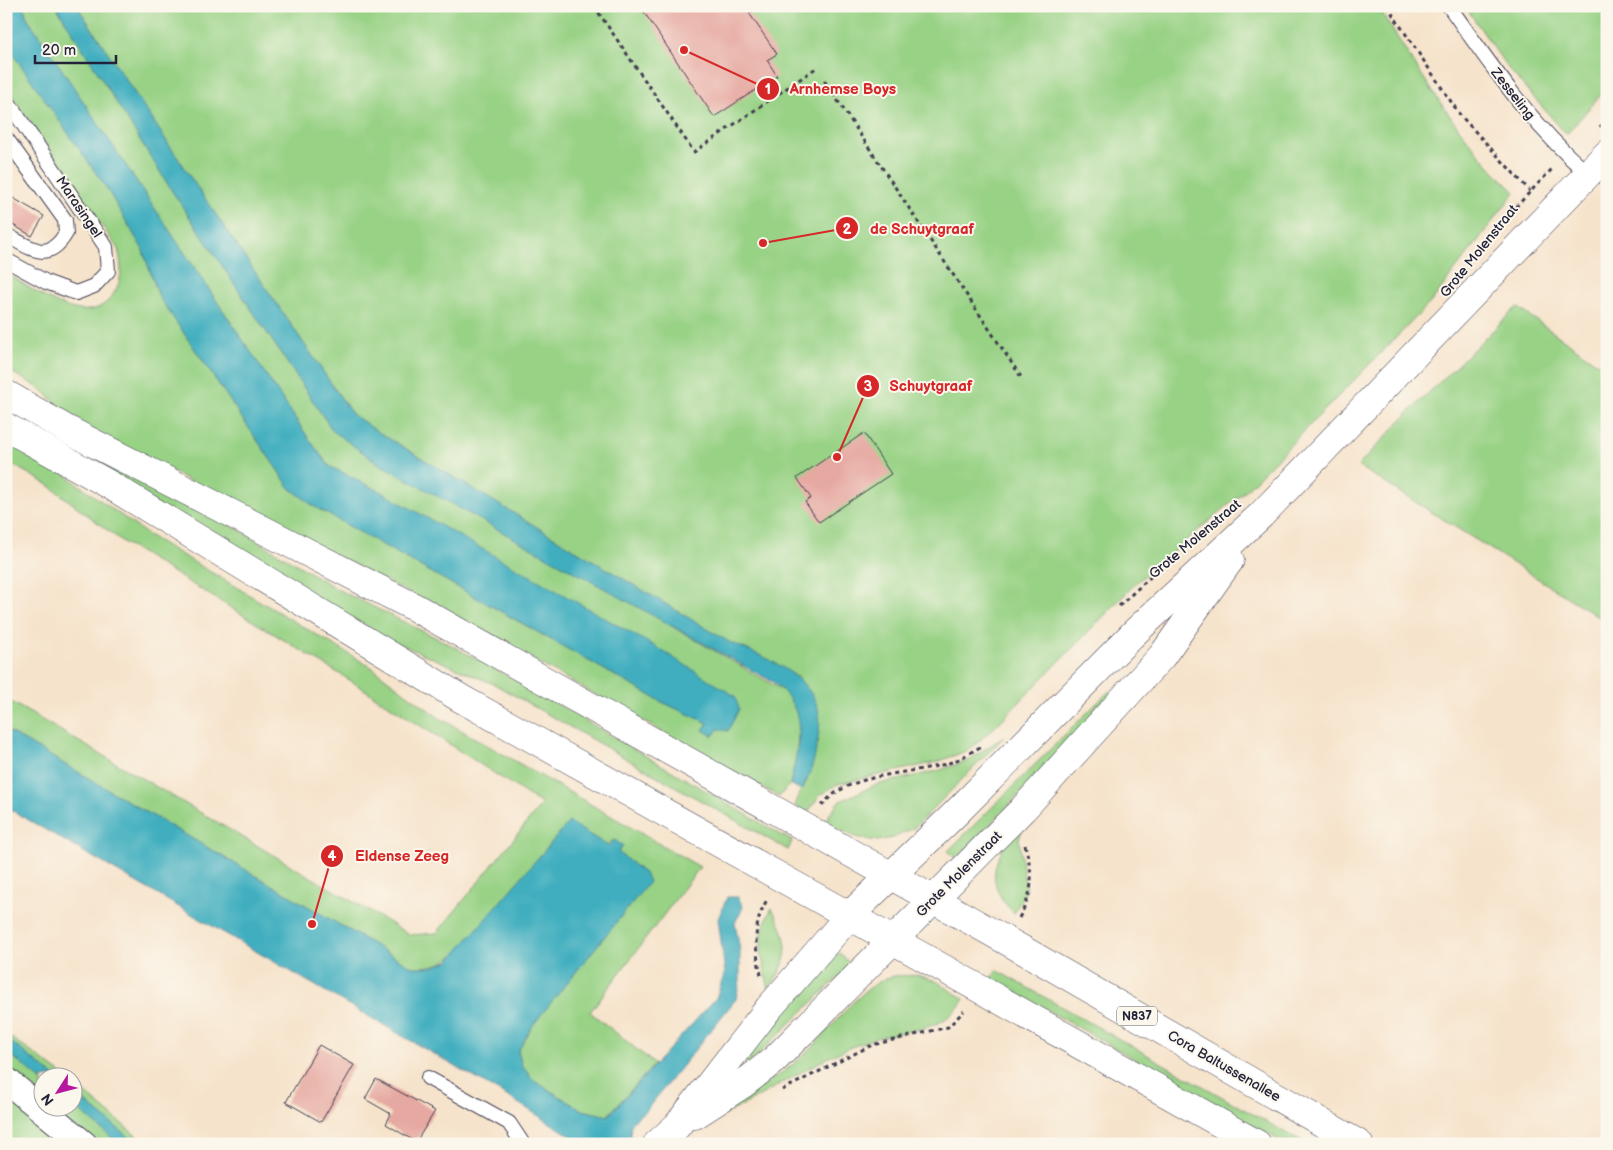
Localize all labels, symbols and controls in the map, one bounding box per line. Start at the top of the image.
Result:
scale bar [35,32,116,64]
text: 20 m [42,41,76,60]
street label: Zesseling [1487,64,1539,123]
callout: Arnhemse Boys [755,74,906,104]
text: 1 [765,80,771,99]
text: Arnhemse Boys [789,80,896,99]
street label: Marasingel [52,173,106,241]
street label: Grote Molenstraat [1436,201,1522,301]
callout: de Schuytgraaf [835,213,984,243]
text: 2 [843,220,852,239]
text: de Schuytgraaf [870,220,974,239]
callout: Schuytgraaf [855,371,983,401]
text: 3 [864,377,873,396]
text: Schuytgraaf [890,377,973,396]
street label: Grote Molenstraat [1146,495,1245,582]
street label: Grote Molenstraat [913,827,1006,920]
callout: Eldense Zeeg [320,841,459,871]
text: 4 [328,847,337,866]
text: Eldense Zeeg [355,847,449,866]
road number: N837 [1117,1006,1157,1026]
street label: Cora Baltussenallee [1164,1027,1284,1105]
north arrow [32,1068,82,1118]
text: N [38,1090,58,1109]

